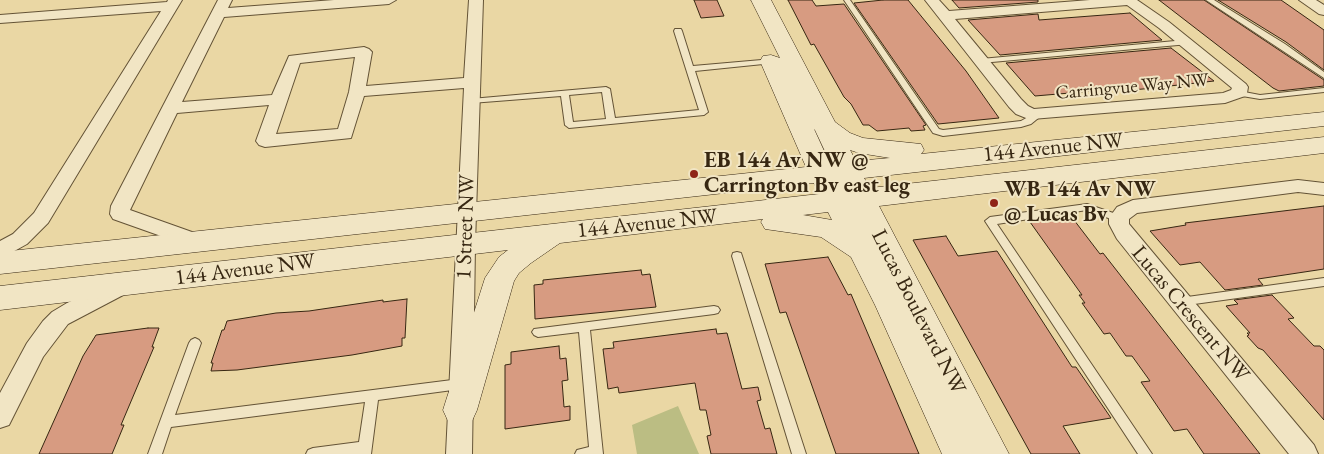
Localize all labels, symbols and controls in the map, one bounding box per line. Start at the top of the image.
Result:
street label: Carringvue Way NW [1054,69,1210,105]
street label: 144 Avenue NW [981,127,1125,169]
place label: EB 144 Av NW @ Carrington Bv east leg [704,148,910,200]
marker: EB 144 Av NW @ Carrington Bv east leg [688,168,700,180]
street label: 1 Street NW [451,174,481,280]
place label: WB 144 Av NW @ Lucas Bv [1004,177,1156,228]
marker: WB 144 Av NW @ Lucas Bv [988,197,1000,209]
street label: 144 Avenue NW [575,203,719,245]
street label: Lucas Boulevard NW [865,225,971,399]
street label: Lucas Crescent NW [1125,241,1255,387]
street label: 144 Avenue NW [173,248,317,292]

